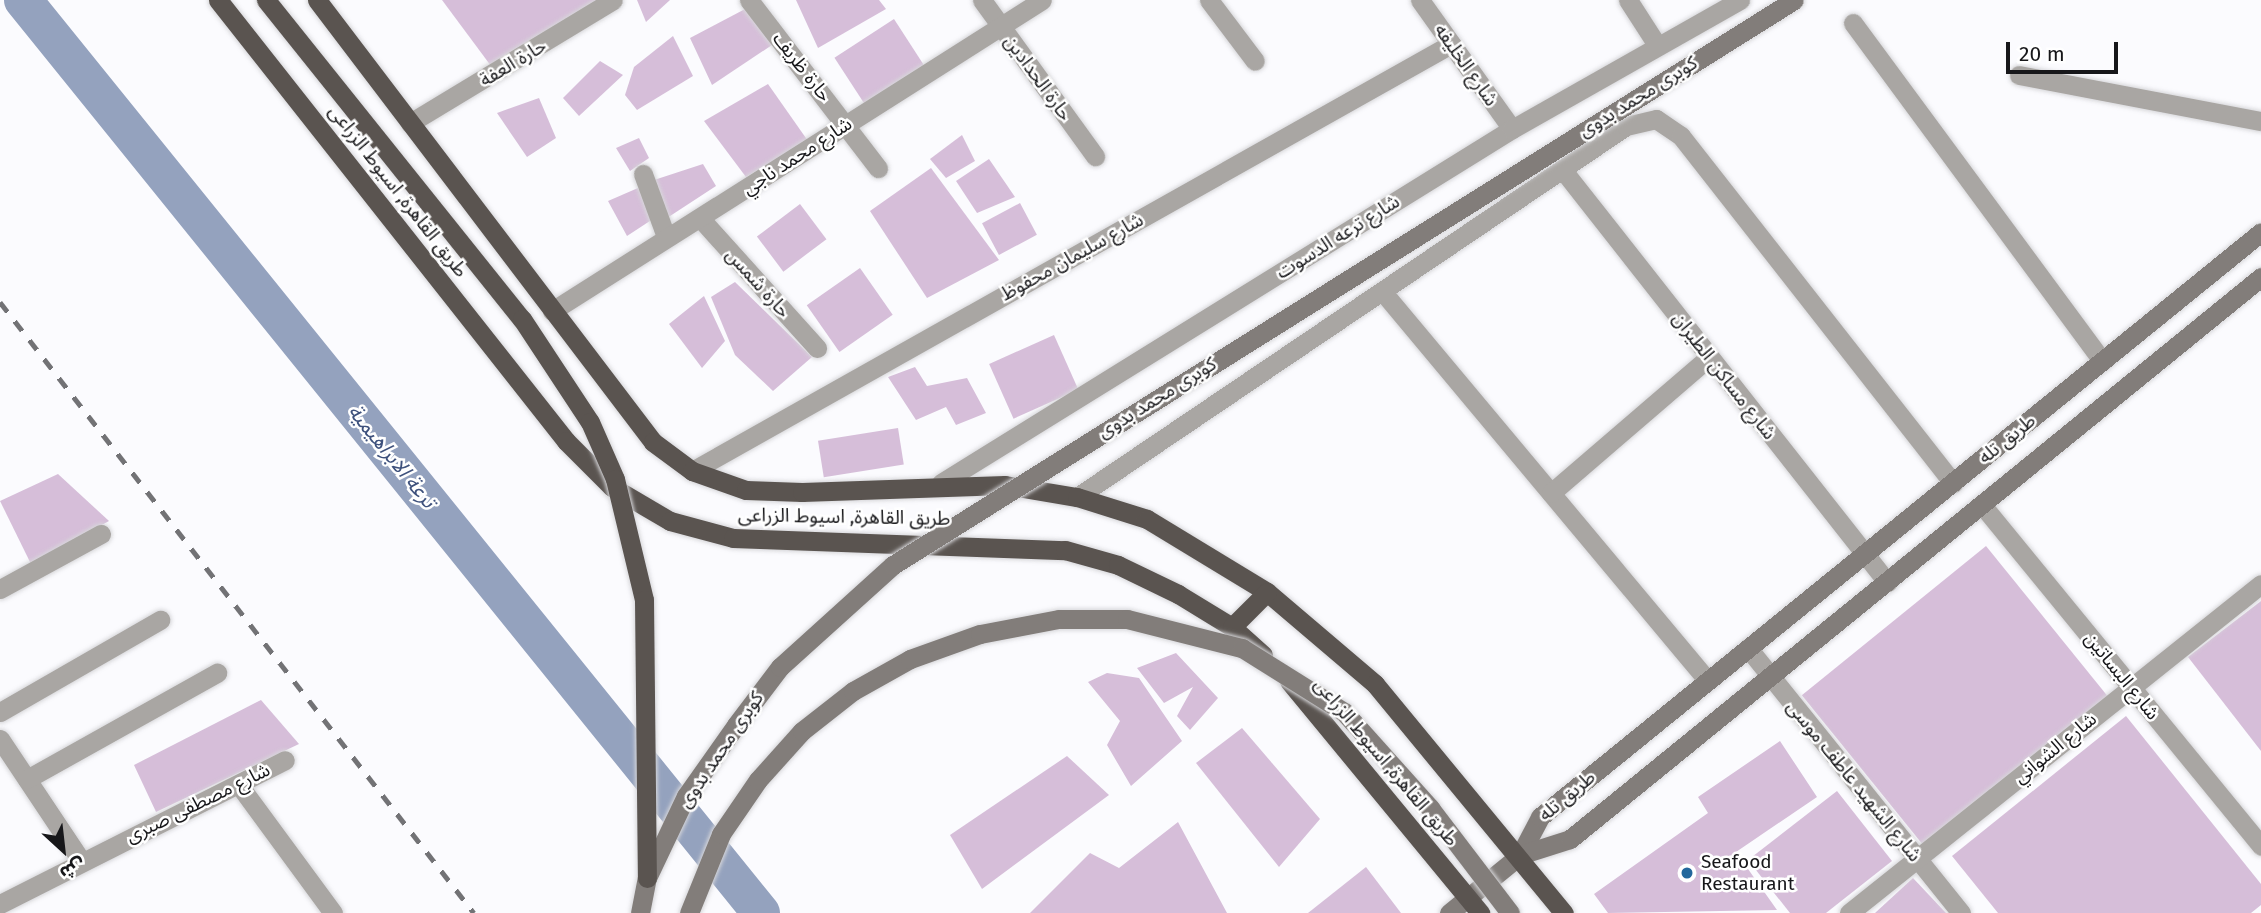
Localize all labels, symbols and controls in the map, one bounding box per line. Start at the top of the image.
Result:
street label: شارع الخليفه [1429,20,1503,110]
street label: حارة ظريف [768,28,836,106]
scale bar [2009,28,2121,72]
street label: حارة الحدادين [999,31,1077,125]
street label: حارة العفة [476,34,550,92]
text: 20 m [2019,41,2065,67]
street label: كوبرى محمد بدوى [1575,51,1701,143]
street label: طريق القاهرة, اسيوط الزراعى [324,100,472,282]
street label: شارع محمد ناجي [738,112,856,200]
street label: شارع ترعه الدسوت [1272,190,1404,284]
street label: شارع سليمان محفوظ [997,208,1147,306]
street label: حارة شمس [721,244,795,322]
street label: شارع مساكن الطيران [1667,308,1781,444]
street label: كوبرى محمد بدوى [1094,352,1220,444]
water label: ترعة الابراهيمية [343,399,441,513]
street label: طريق تله [1974,409,2040,469]
street label: طريق القاهرة, اسيوط الزراعى [738,504,950,530]
street label: شارع البساتين [2080,627,2164,725]
street label: طريق القاهرة, اسيوط الزراعى [1309,673,1463,851]
street label: كوبرى محمد بدوى [674,688,768,812]
street label: شارع الشهيد عاطف موسى [1782,696,1926,866]
street label: شارع الشواني [2009,708,2101,788]
street label: شارع مصطفى صبرى [122,758,274,848]
street label: طريق تله [1534,766,1600,826]
north arrow [28,815,98,885]
place label: Seafood Restaurant [1701,851,1795,895]
text: ش [56,853,90,885]
marker: Seafood Restaurant [1679,865,1695,881]

